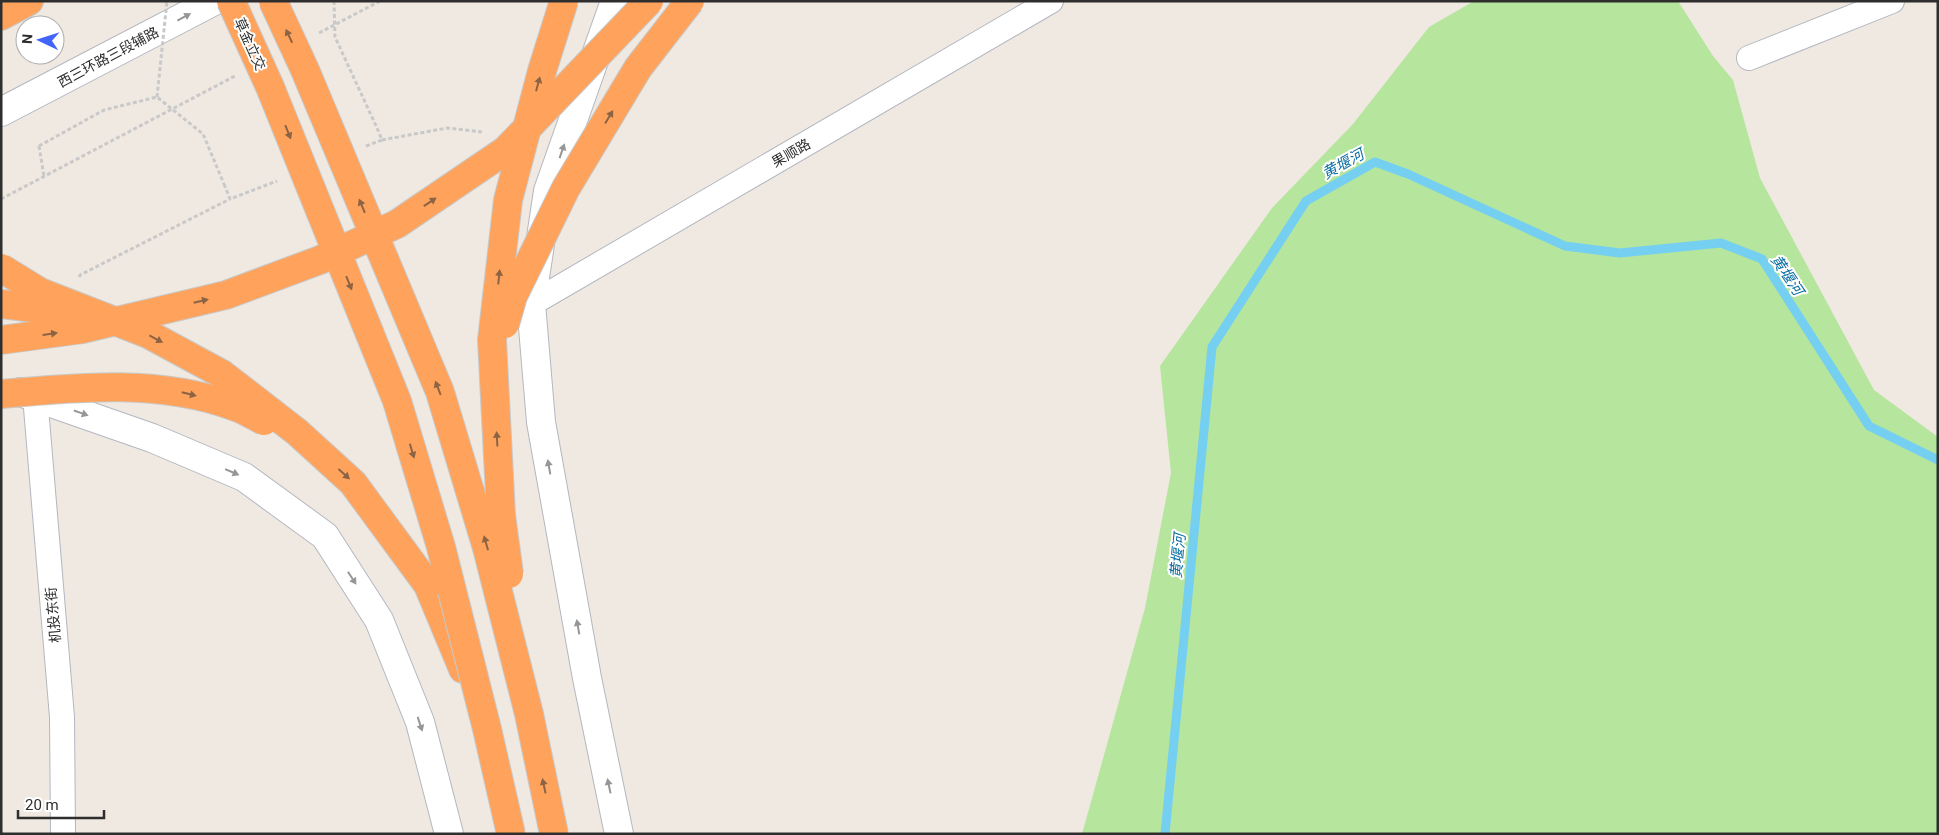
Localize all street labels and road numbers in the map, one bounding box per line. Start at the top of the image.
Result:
street label: 草金立交 [231,15,269,73]
street label: 西三环路三段辅路 [55,24,161,90]
street label: 果顺路 [769,136,813,170]
street label: 机投东街 [43,586,63,644]

